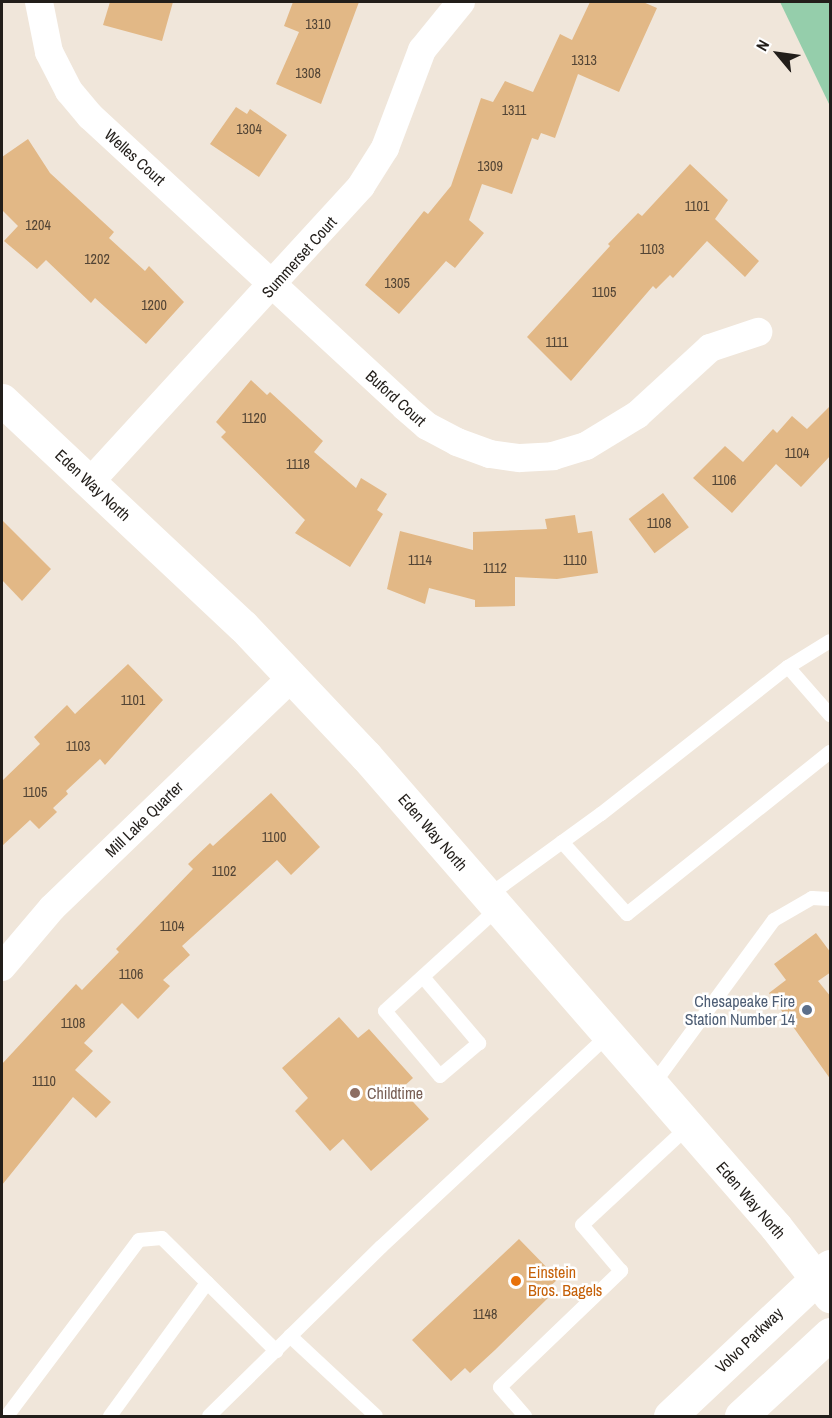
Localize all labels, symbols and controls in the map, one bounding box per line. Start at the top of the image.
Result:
house number: 1310 [305,16,331,32]
north arrow [748,24,808,84]
text: N [750,36,774,55]
house number: 1313 [571,52,597,68]
house number: 1308 [295,65,321,81]
house number: 1311 [502,102,526,118]
house number: 1304 [236,121,262,137]
street label: Welles Court [101,125,169,189]
house number: 1309 [477,158,503,174]
house number: 1101 [685,198,709,214]
street label: Summerset Court [257,212,341,302]
house number: 1204 [25,217,51,233]
house number: 1103 [640,241,664,257]
house number: 1202 [84,251,110,267]
house number: 1305 [384,275,410,291]
house number: 1105 [592,284,616,300]
house number: 1200 [141,297,167,313]
house number: 1111 [545,334,569,350]
street label: Buford Court [362,366,430,430]
house number: 1120 [242,410,266,426]
street label: Eden Way North [51,445,135,525]
house number: 1104 [785,445,809,461]
house number: 1118 [286,456,310,472]
house number: 1106 [712,472,736,488]
house number: 1108 [647,515,671,531]
house number: 1114 [408,552,432,568]
house number: 1110 [563,552,587,568]
house number: 1112 [483,560,507,576]
house number: 1101 [121,692,145,708]
house number: 1103 [66,738,90,754]
street label: Mill Lake Quarter [101,777,187,861]
house number: 1105 [23,784,47,800]
street label: Eden Way North [394,790,472,874]
house number: 1100 [262,829,286,845]
house number: 1102 [212,863,236,879]
house number: 1104 [160,918,184,934]
house number: 1106 [119,966,143,982]
place label: Chesapeake Fire Station Number 14 [685,991,795,1029]
marker: Chesapeake Fire Station Number 14 [800,1003,814,1017]
house number: 1108 [61,1015,85,1031]
house number: 1110 [32,1073,56,1089]
place label: Childtime [367,1083,423,1103]
marker: Childtime [348,1086,362,1100]
street label: Eden Way North [712,1158,790,1242]
place label: Einstein Bros. Bagels [528,1262,602,1300]
marker: Einstein Bros. Bagels [509,1274,523,1288]
street label: Volvo Parkway [711,1303,787,1377]
house number: 1148 [473,1306,497,1322]

